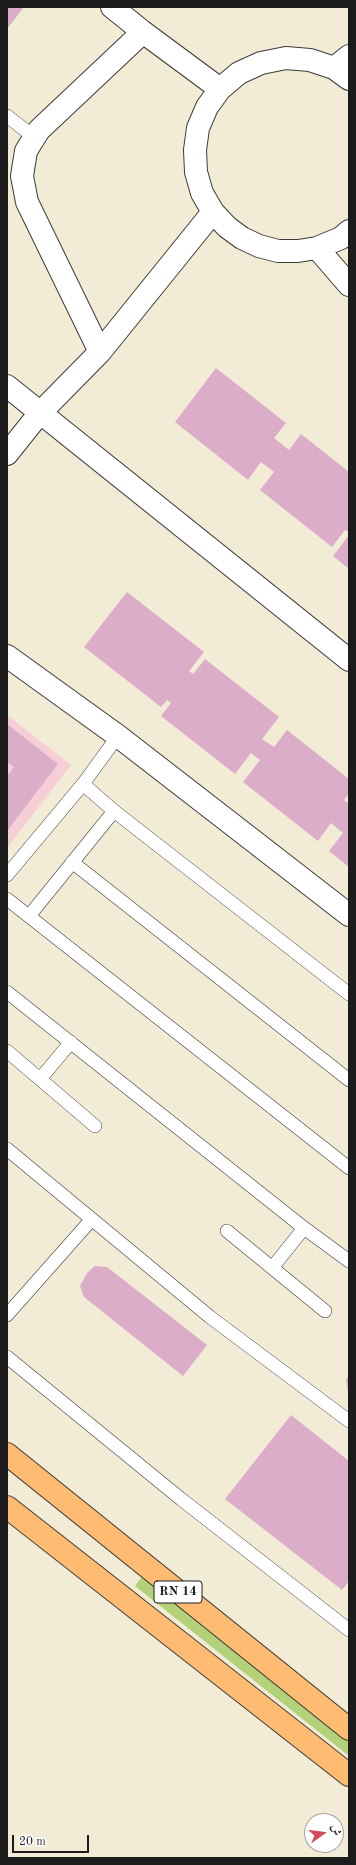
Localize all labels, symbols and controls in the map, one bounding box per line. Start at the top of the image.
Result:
road number: RN 14 [154,1581,202,1603]
north arrow [304,1813,344,1853]
text: ش [328,1824,342,1837]
scale bar [14,1827,91,1853]
text: 20 m [19,1836,46,1848]

